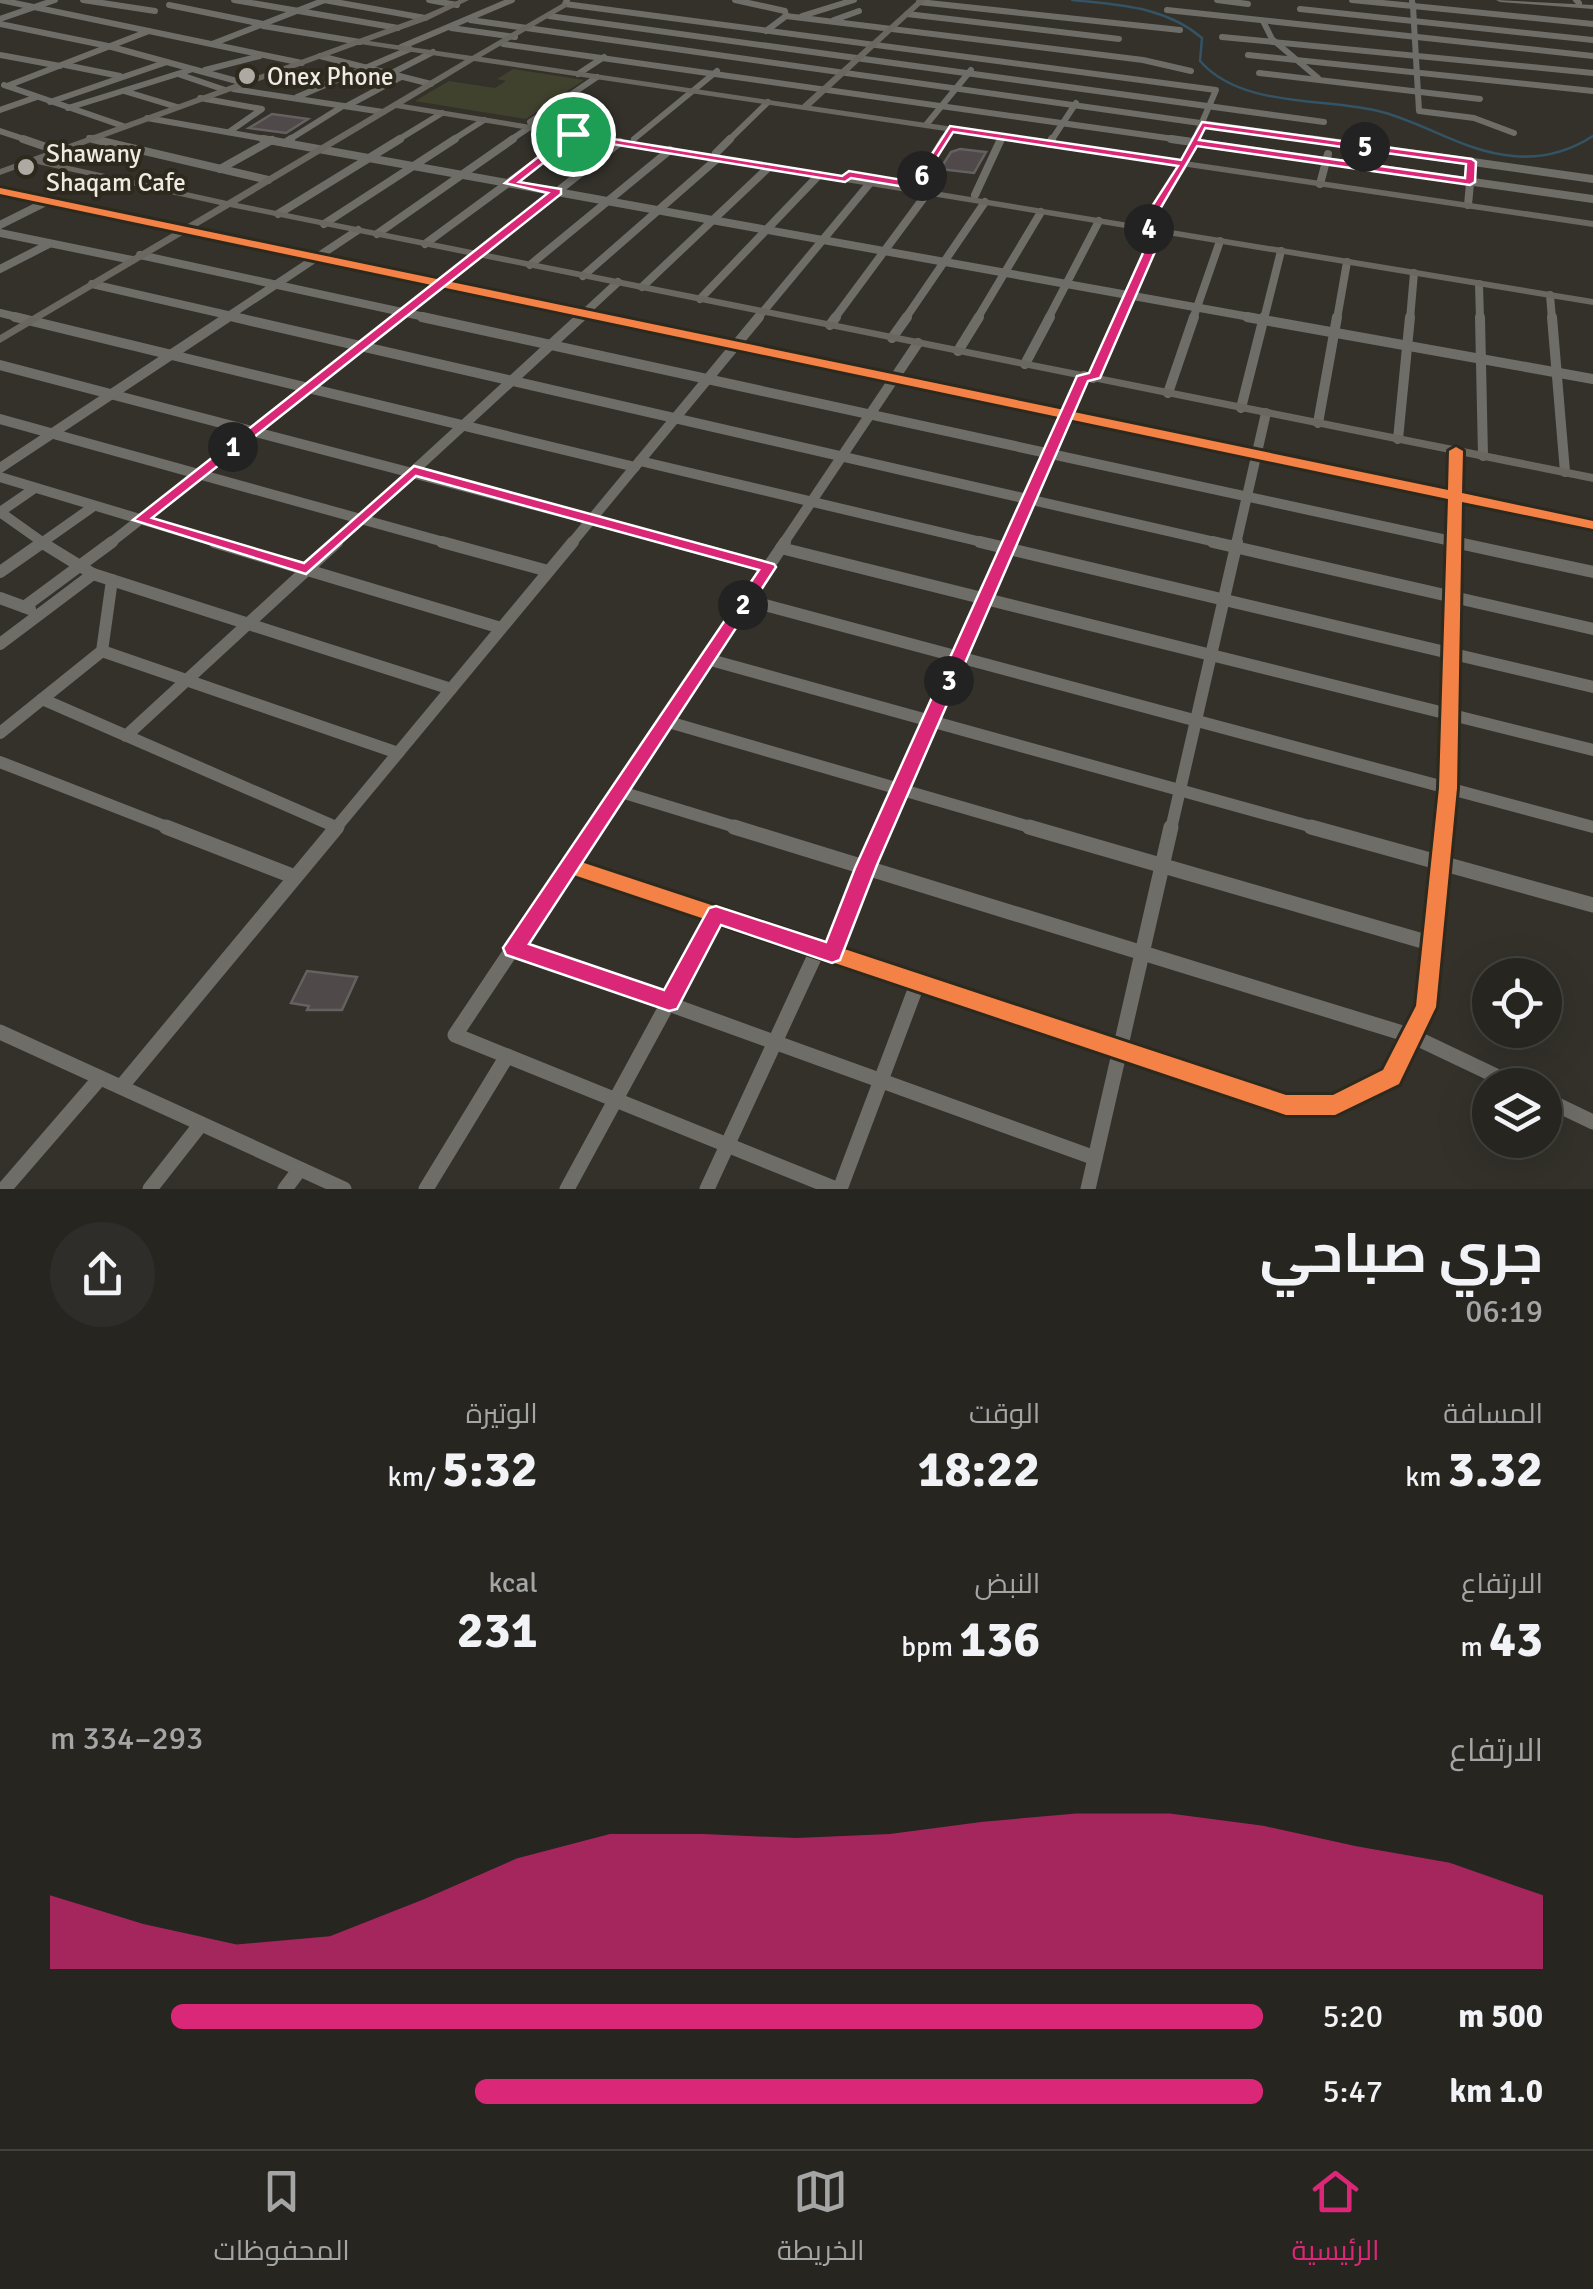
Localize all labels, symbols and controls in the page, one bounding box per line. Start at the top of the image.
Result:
place label: Onex Phone [267,61,394,92]
marker: Onex Phone [236,65,258,87]
pin [531,92,616,177]
icon: arrive [546,107,601,162]
pin: 5 [1340,122,1390,172]
text: 5 [1357,130,1373,164]
place label: Shawany Shaqam Cafe [46,138,186,198]
pin: 6 [897,151,947,201]
marker: Shawany Shaqam Cafe [15,156,37,178]
text: 6 [914,159,930,193]
pin: 4 [1124,204,1174,254]
text: 4 [1141,212,1157,246]
pin: 1 [208,422,258,472]
text: 1 [225,430,241,464]
pin: 2 [718,580,768,630]
text: 2 [735,588,751,622]
pin: 3 [924,656,974,706]
text: 3 [941,664,957,698]
map controls [1472,958,1562,1158]
button: locate [1472,958,1562,1048]
button: layers [1472,1068,1562,1158]
text: جري صباحي [1260,1220,1543,1288]
button: share [50,1222,155,1327]
text: 06:19 [1465,1292,1543,1331]
text: الوتيرة [466,1397,538,1431]
text: الوقت [969,1397,1040,1431]
text: المسافة [1443,1397,1543,1431]
text: 5:32 [442,1439,538,1501]
text: 18:22 [918,1439,1040,1501]
text: 3.32 [1448,1439,1543,1501]
text: /km [388,1460,442,1494]
text: km [1405,1460,1448,1494]
text: kcal [489,1566,538,1600]
text: النبض [974,1567,1040,1601]
text: الارتفاع [1461,1567,1543,1601]
text: 231 [457,1600,538,1662]
text: 136 [959,1609,1040,1671]
text: 43 [1489,1609,1543,1671]
text: bpm [901,1630,959,1664]
text: m [1460,1630,1489,1664]
text: 293–334 m [50,1719,203,1758]
text: الارتفاع [1449,1731,1543,1770]
text: 5:20 [1323,1997,1383,2036]
text: 500 m [1458,1997,1543,2036]
text: 5:47 [1323,2072,1383,2111]
text: 1.0 km [1450,2072,1543,2111]
tab: المحفوظات [214,2164,350,2276]
tab: الخريطة [777,2164,864,2276]
tab: الرئيسية [1292,2164,1379,2276]

